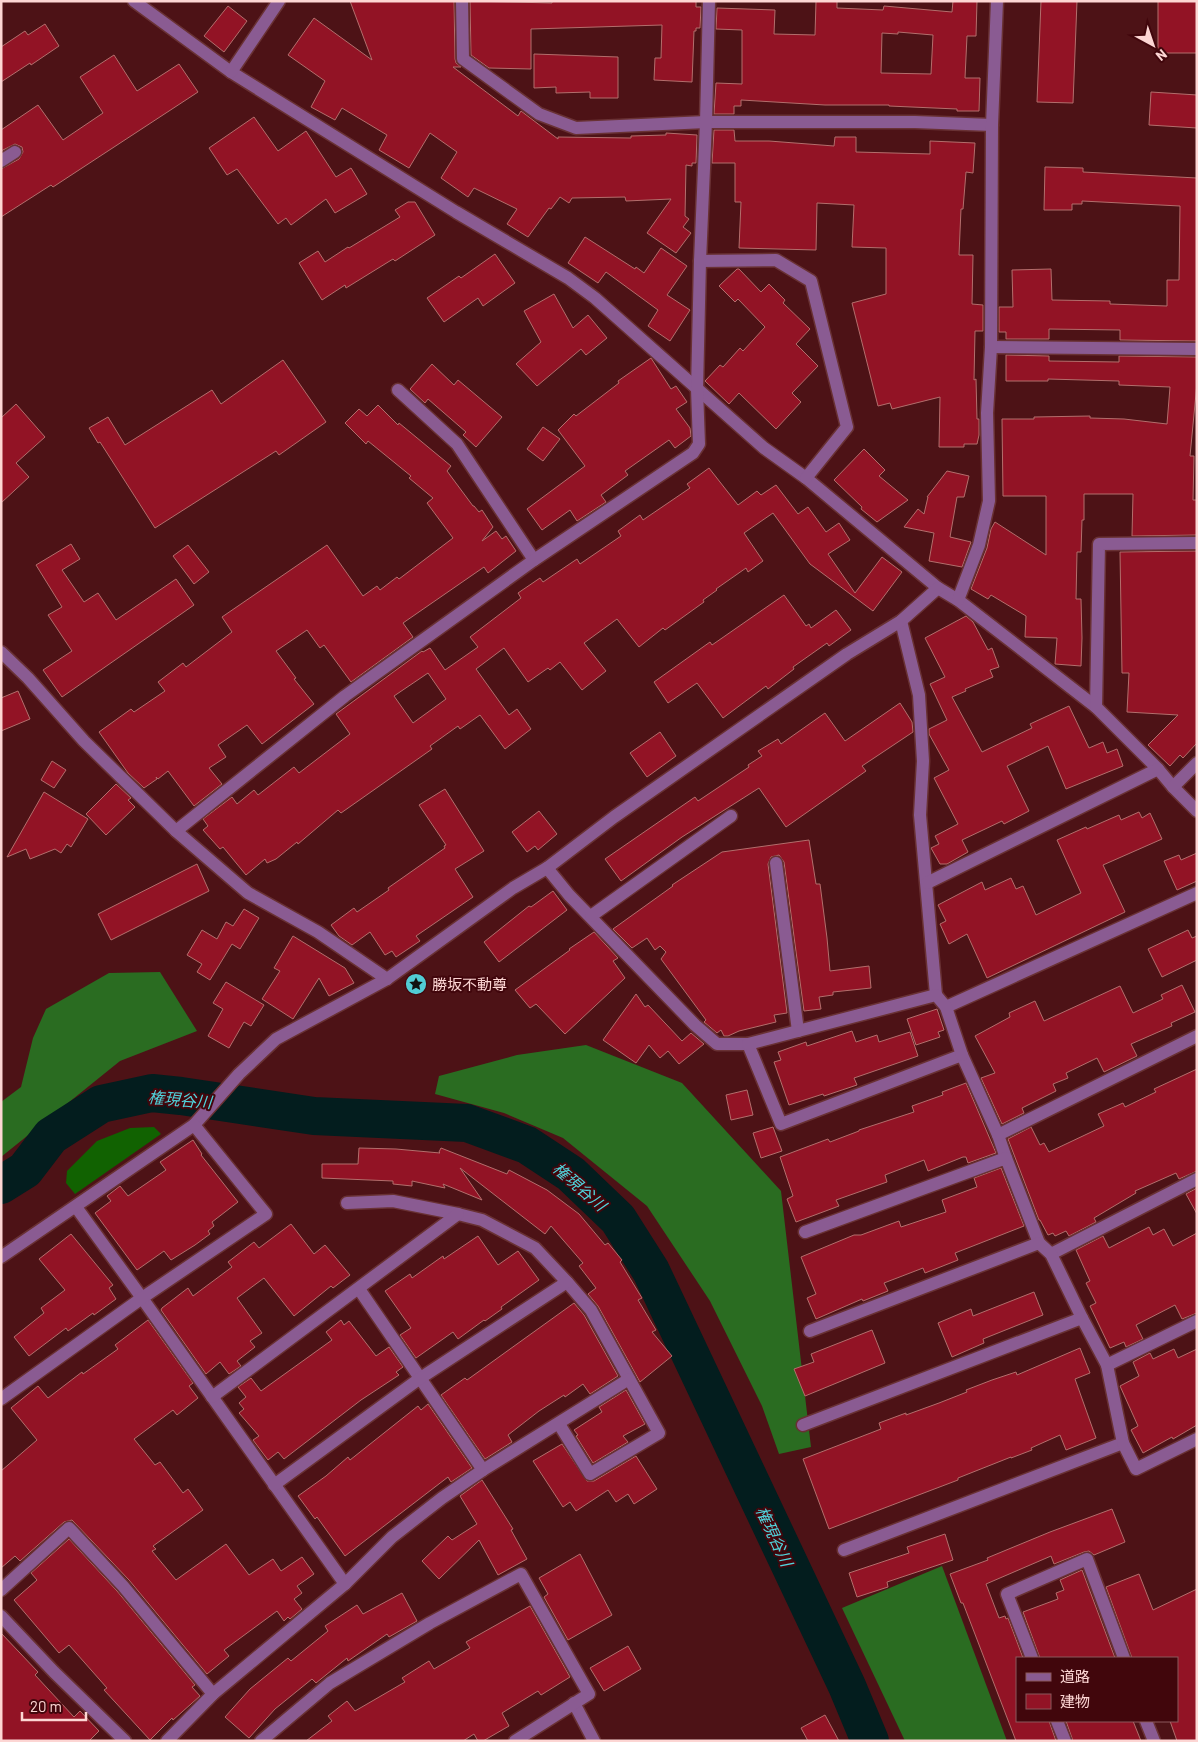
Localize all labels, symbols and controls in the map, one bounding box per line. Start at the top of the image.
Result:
north arrow [1128,20,1178,70]
text: N [1153,46,1171,65]
place icon: 勝坂不動尊 [404,972,428,996]
place label: 勝坂不動尊 [432,975,507,993]
water label: 権現谷川 [147,1087,215,1111]
water label: 権現谷川 [550,1158,612,1215]
water label: 権現谷川 [753,1503,798,1571]
legend [1016,1657,1178,1722]
text: 道路 [1060,1667,1090,1685]
scale bar [22,1690,86,1722]
text: 建物 [1060,1692,1090,1710]
text: 20 m [30,1697,62,1715]

